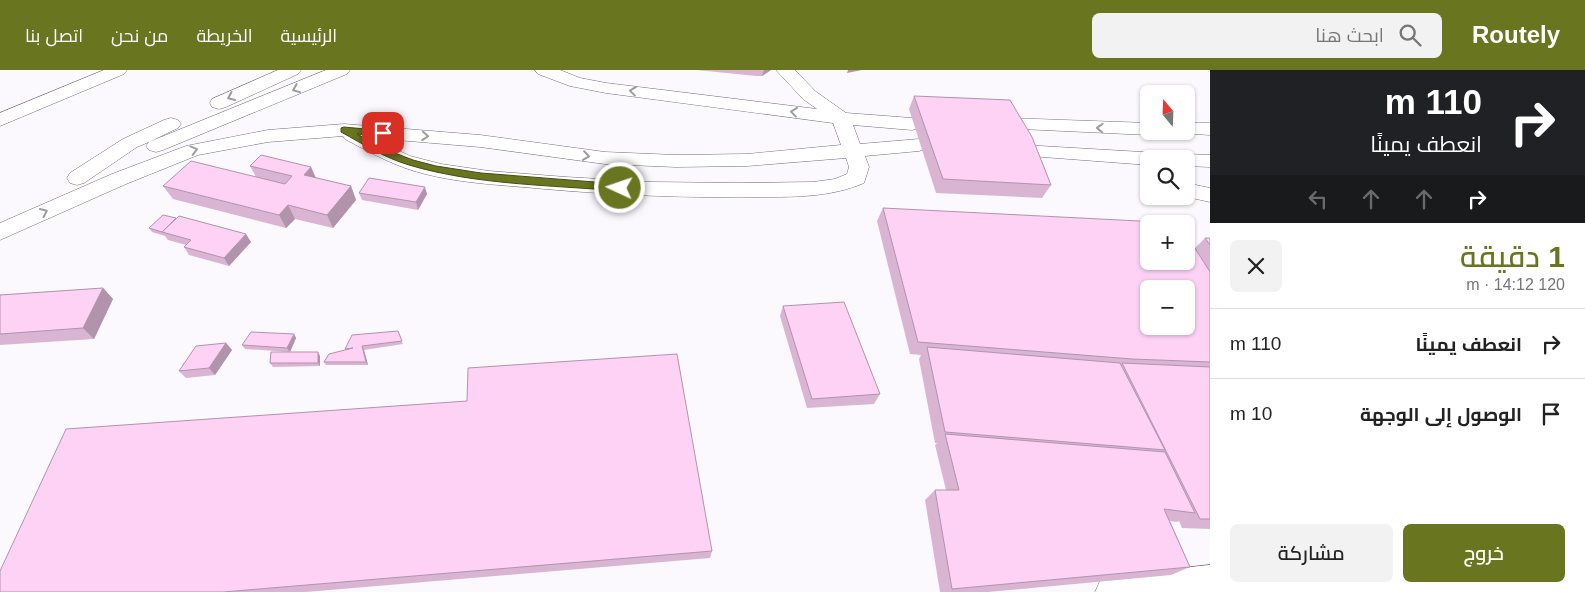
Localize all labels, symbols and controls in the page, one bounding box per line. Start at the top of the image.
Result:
search box [1092,13,1442,58]
icon: search [1396,21,1424,49]
text: Routely [1472,21,1560,48]
text: ابحث هنا [1315,25,1384,46]
text: اتصل بنا [25,26,83,46]
text: من نحن [111,26,168,46]
text: الخريطة [196,26,253,46]
text: الرئيسية [281,26,337,46]
text: 110 m [1385,82,1482,121]
one-way arrow [292,83,301,93]
north arrow [1140,85,1195,140]
map controls [1140,85,1195,335]
one-way arrow [628,86,636,97]
icon: right [1500,90,1565,155]
one-way arrow [227,91,236,102]
one-way arrow [790,107,798,118]
pin [362,112,404,154]
icon: arrive [369,119,397,147]
one-way arrow [1096,122,1104,133]
one-way arrow [421,131,429,142]
text: انعطف يمينًا [1370,132,1482,157]
one-way arrow [190,145,199,156]
one-way arrow [583,150,591,161]
button: search [1140,150,1195,205]
position arrow [593,161,645,213]
icon: left [1304,185,1332,213]
icon: ahead [1357,185,1385,213]
icon: ahead [1410,185,1438,213]
icon: right [1463,185,1491,213]
one-way arrow [39,207,48,218]
button: + [1140,215,1195,270]
button: close [1230,240,1282,292]
text: 1 دقيقة [1460,240,1565,273]
text: 120 m · 14:12 [1466,276,1565,293]
button: − [1140,280,1195,335]
icon: right [1537,330,1565,358]
text: 110 m [1230,333,1281,354]
text: انعطف يمينًا [1415,334,1522,355]
icon: arrive [1537,400,1565,428]
text: 10 m [1230,403,1272,424]
text: الوصول إلى الوجهة [1360,404,1522,425]
button: مشاركة [1230,524,1393,582]
button: خروج [1403,524,1565,582]

